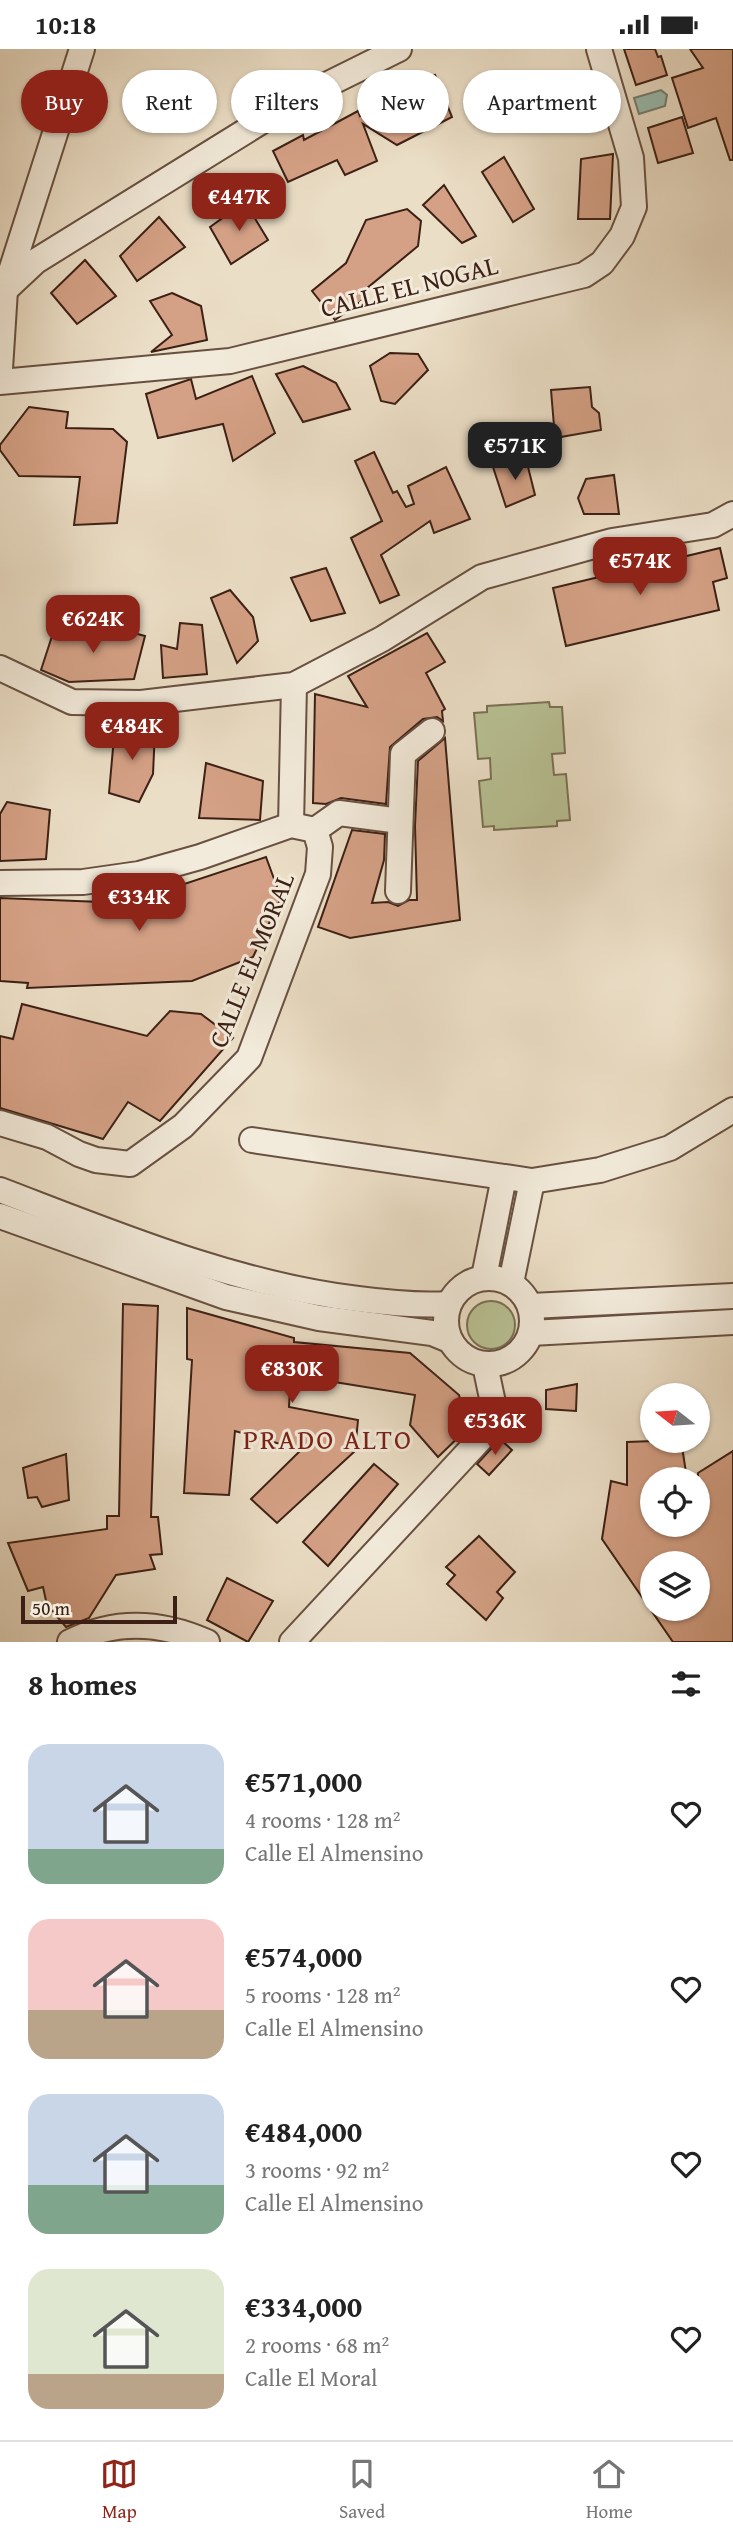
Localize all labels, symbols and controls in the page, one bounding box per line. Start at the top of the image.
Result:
text: 10:18 [35,5,96,44]
chip: Buy [21,70,108,133]
chip: Rent [122,70,217,133]
chip: Filters [231,70,343,133]
chip: New [357,70,449,133]
chip: Apartment [463,70,621,133]
pin: €447K [190,173,288,233]
text: €447K [208,179,270,212]
street label: CALLE EL NOGAL [316,245,502,327]
pin: €571K [466,423,564,482]
text: €571K [484,428,546,461]
pin: €574K [591,538,689,597]
text: €574K [609,543,671,576]
pin: €624K [44,595,142,655]
text: €624K [62,601,124,634]
pin: €484K [83,703,181,762]
text: €484K [101,708,163,741]
street label: CALLE EL MORAL [198,866,304,1053]
pin: €334K [90,873,188,933]
text: €334K [108,879,170,912]
pin: €830K [243,1345,341,1405]
text: €830K [261,1351,323,1384]
north arrow [640,1383,710,1453]
map controls [640,1383,710,1621]
pin: €536K [446,1397,544,1457]
text: €536K [464,1403,526,1436]
district label: PRADO ALTO [243,1418,413,1459]
button: locate [640,1467,710,1537]
button: layers [640,1551,710,1621]
scale bar [21,1593,177,1625]
text: 50 m [32,1594,70,1622]
text: 8 homes [28,1662,137,1706]
icon: filters [667,1665,705,1703]
text: €571,000 [245,1759,362,1803]
icon: home [84,1772,168,1856]
icon: heart [667,1795,705,1833]
text: 4 rooms · 128 m² [245,1803,400,1836]
text: Calle El Almensino [245,1836,423,1869]
text: €574,000 [245,1934,362,1978]
icon: home [84,1947,168,2031]
icon: heart [667,1970,705,2008]
text: 5 rooms · 128 m² [245,1978,400,2011]
text: Calle El Almensino [245,2011,423,2044]
text: €484,000 [245,2109,362,2153]
icon: home [84,2122,168,2206]
icon: heart [667,2145,705,2183]
text: 3 rooms · 92 m² [245,2153,389,2186]
text: Calle El Almensino [245,2186,423,2219]
text: €334,000 [245,2284,362,2328]
icon: home [84,2297,168,2381]
icon: heart [667,2320,705,2358]
text: 2 rooms · 68 m² [245,2328,389,2361]
text: Calle El Moral [245,2361,377,2394]
tab: Map [100,2455,138,2525]
tab: Saved [339,2455,385,2525]
tab: Home [586,2455,633,2525]

